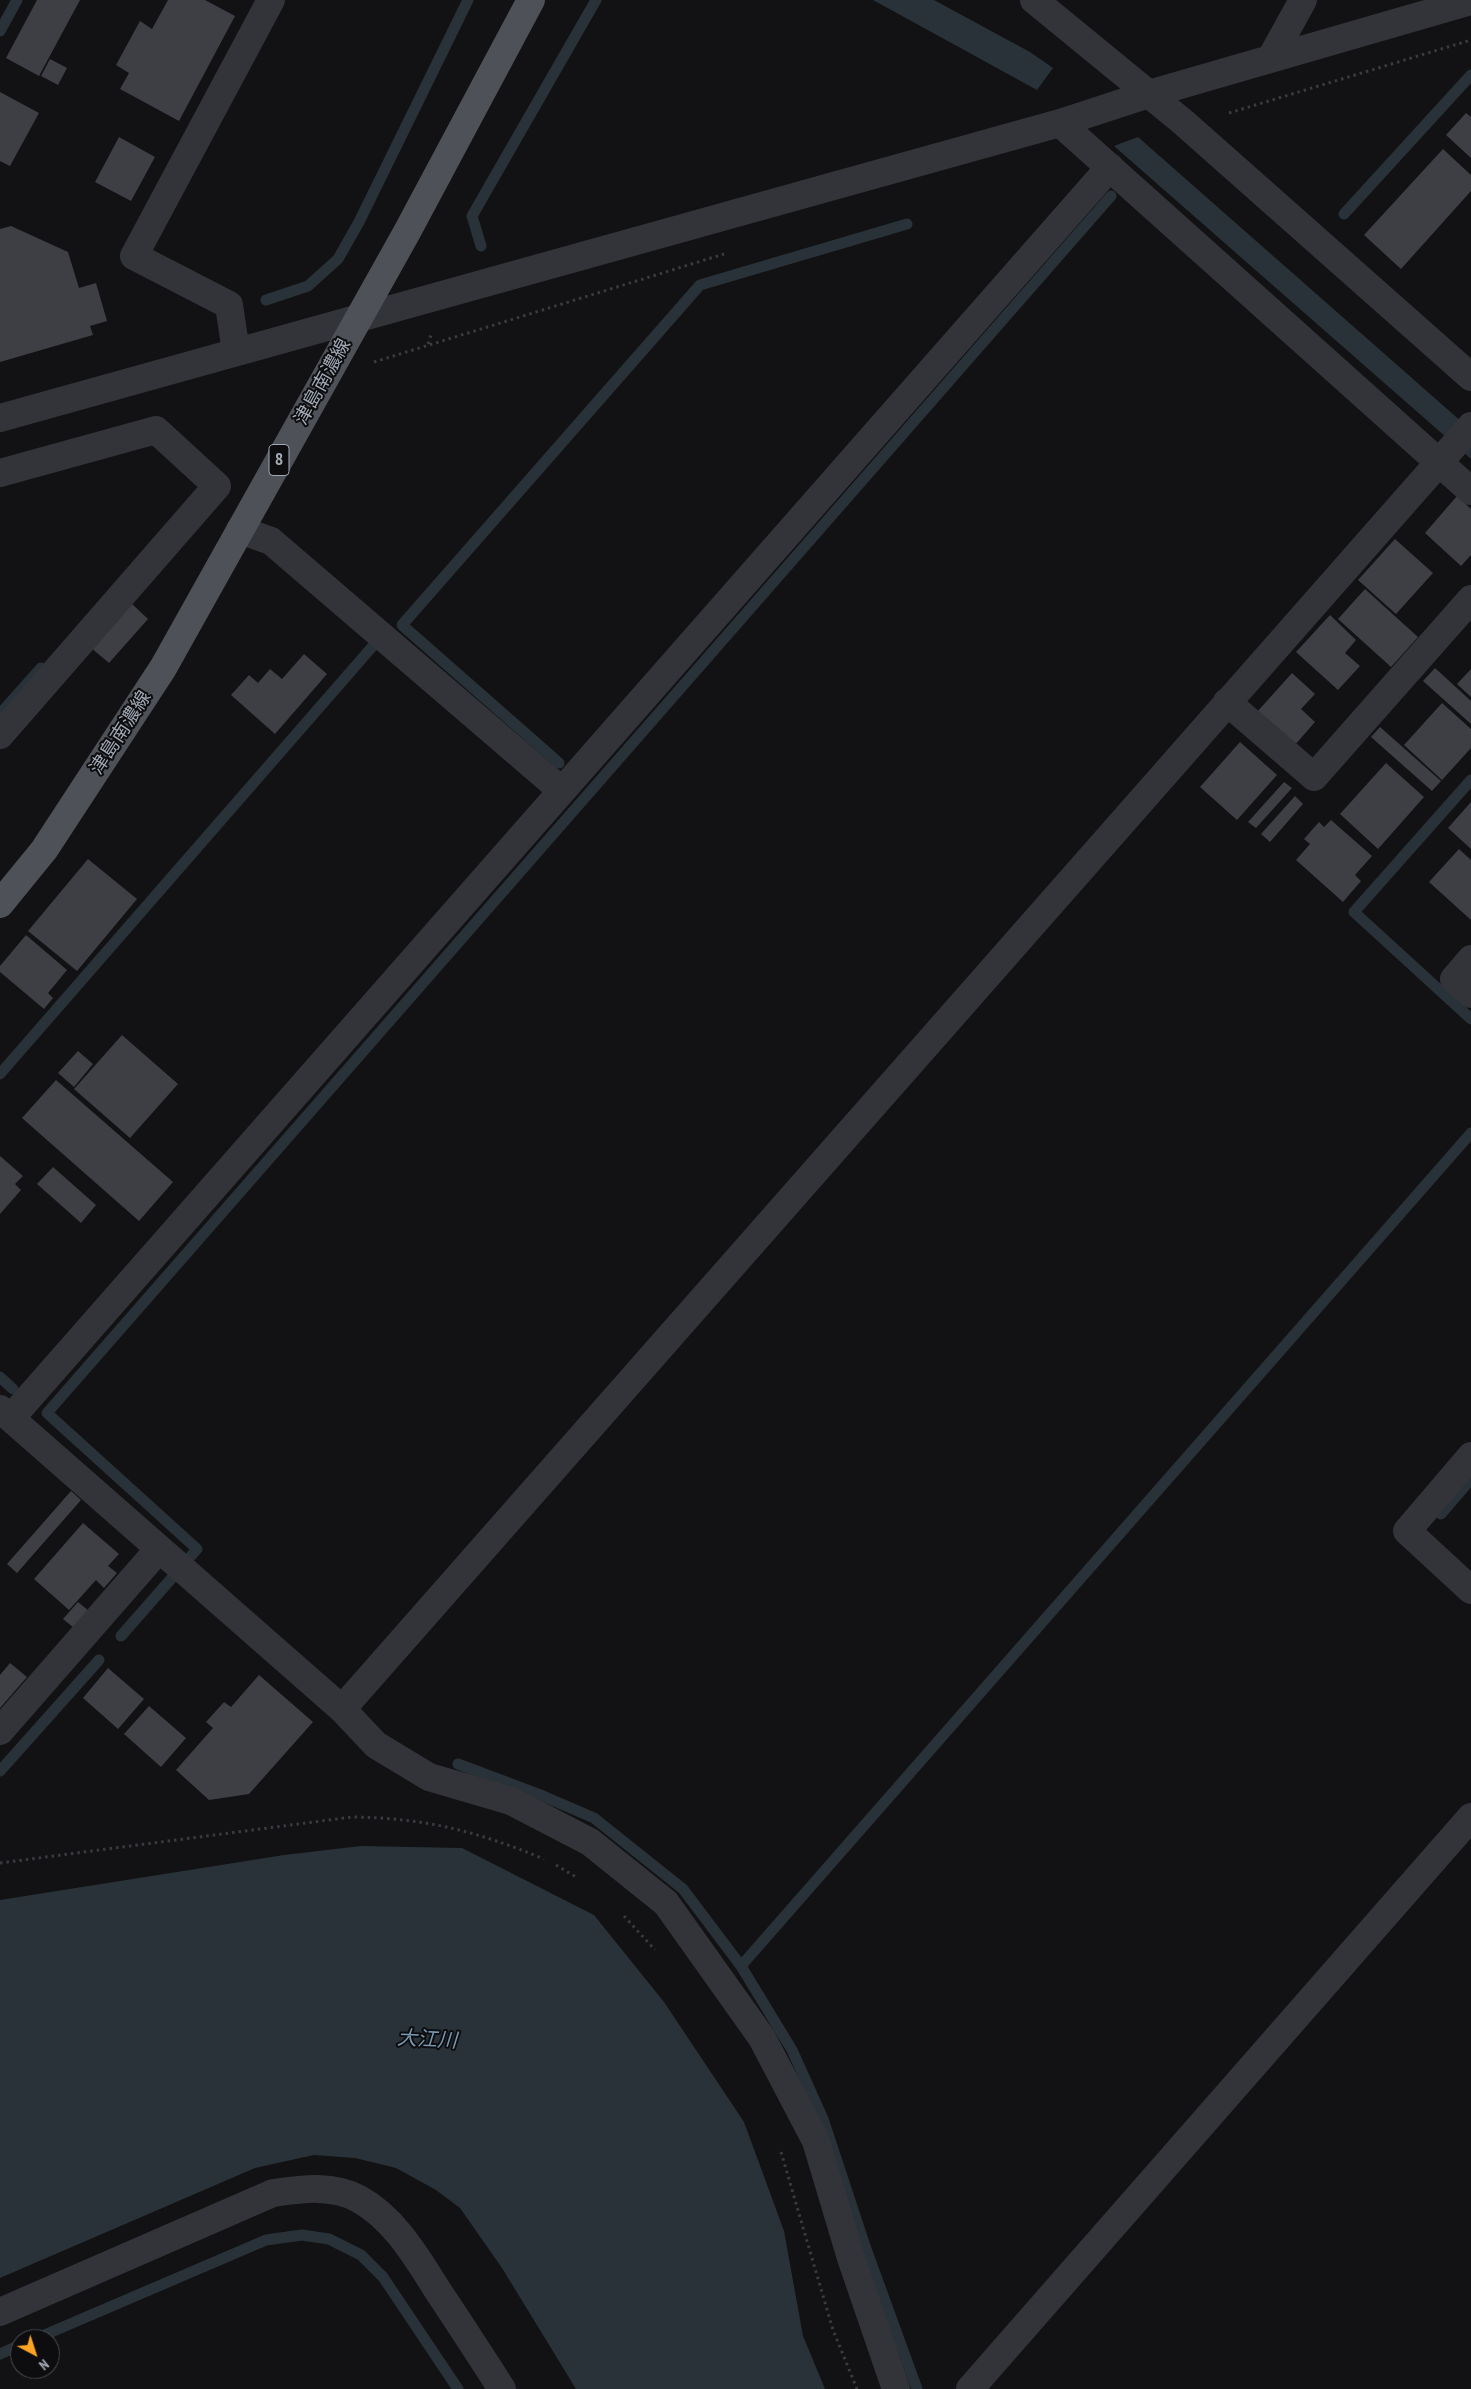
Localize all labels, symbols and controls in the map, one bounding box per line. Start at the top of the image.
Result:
street label: 津島南濃線 [290,335,356,429]
road number: 8 [269,444,289,476]
street label: 津島南濃線 [86,687,156,779]
water label: 大江川 [396,2026,458,2054]
north arrow [10,2329,60,2379]
text: N [35,2355,53,2374]

